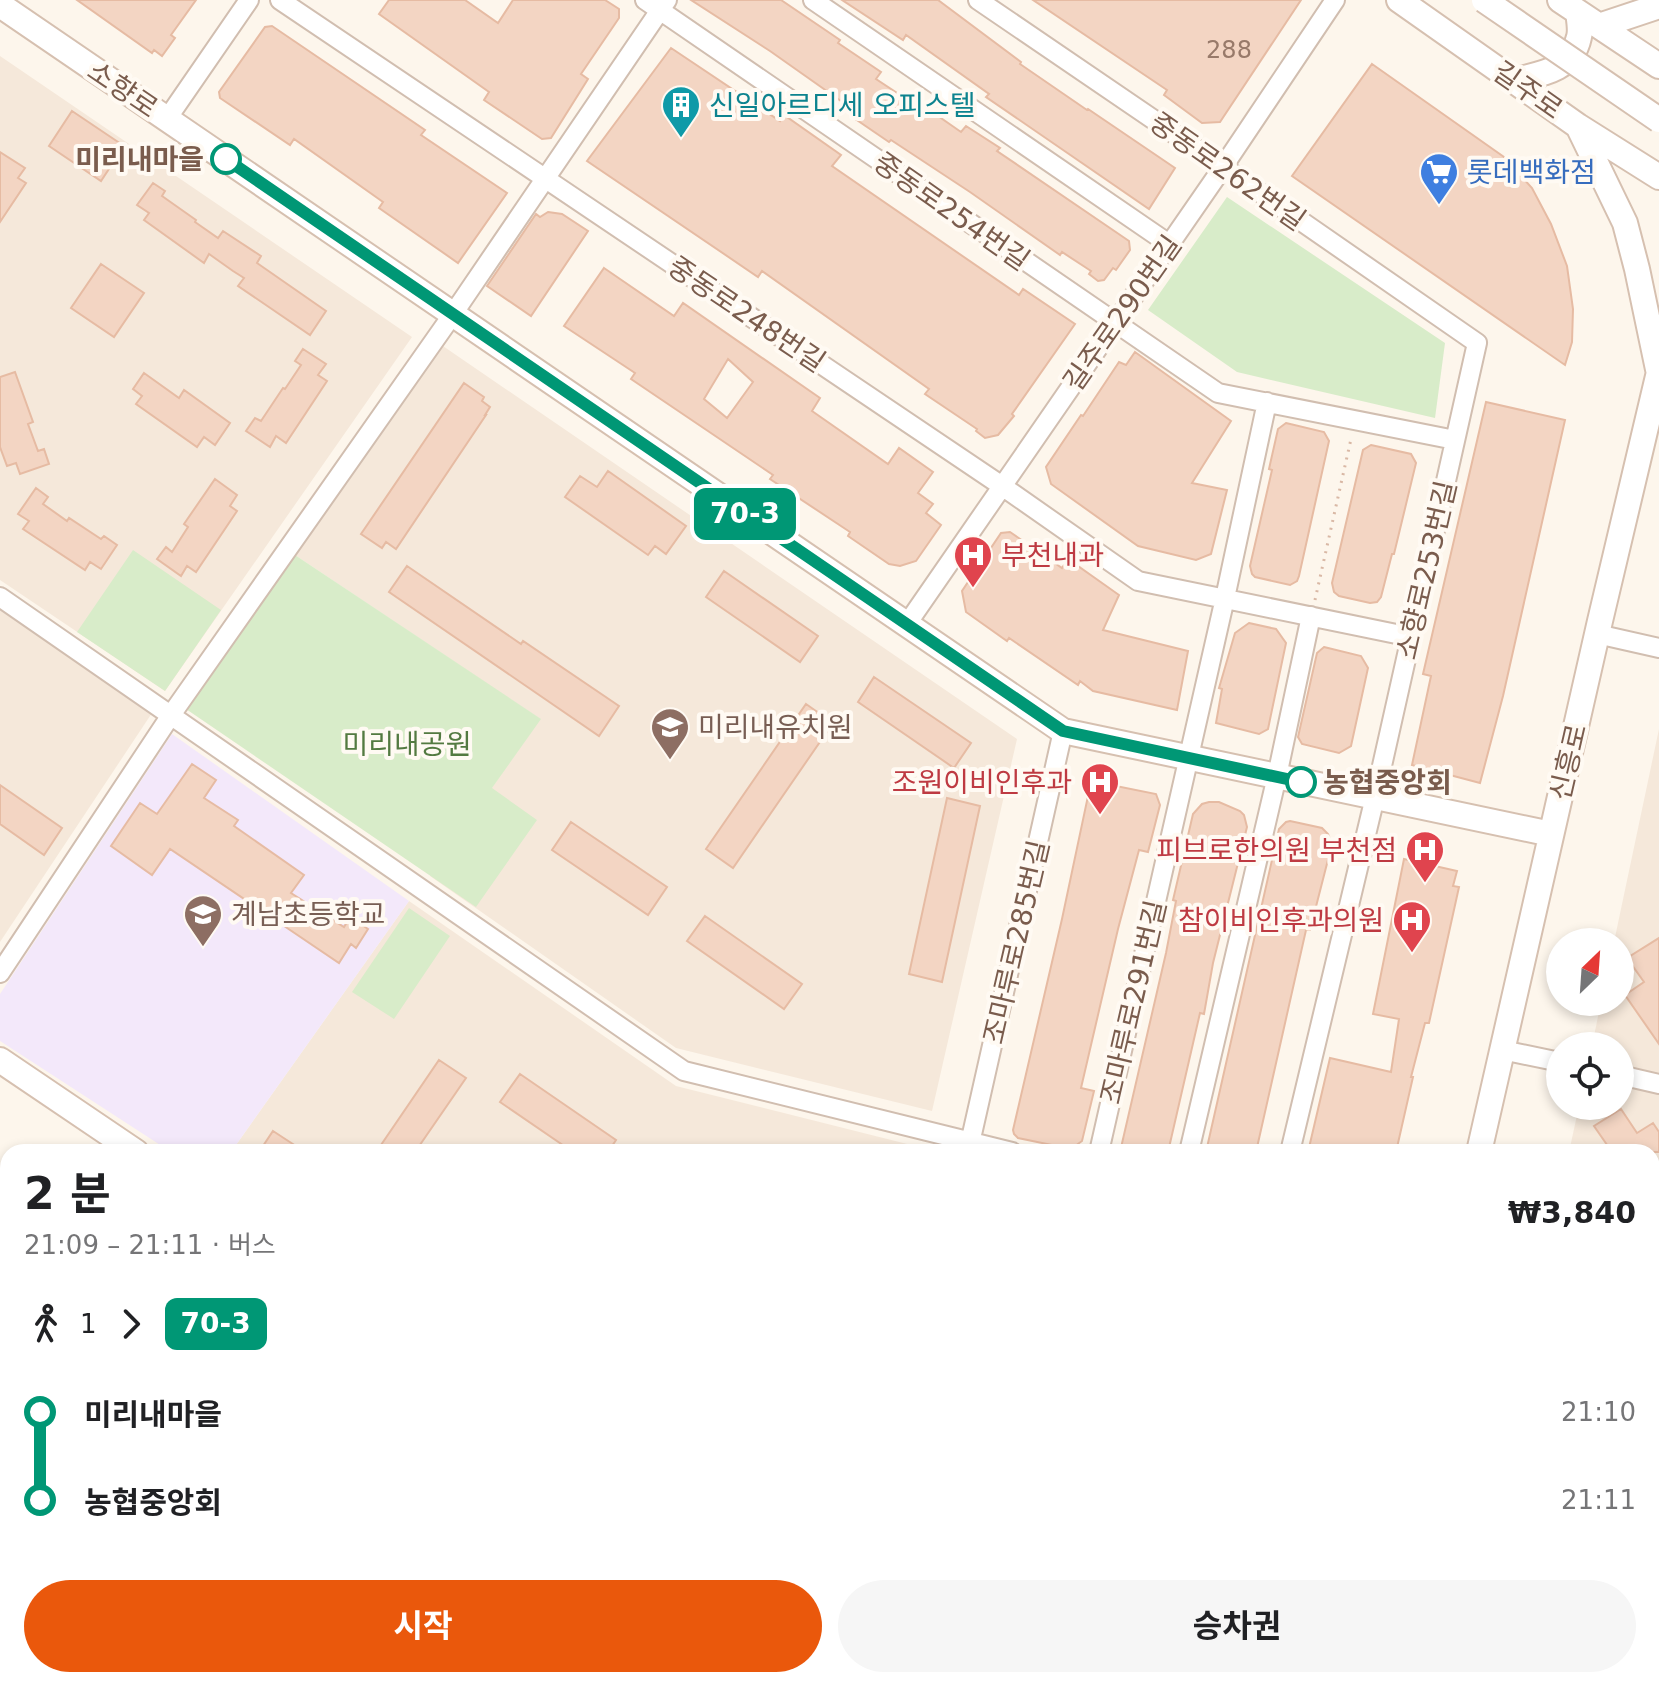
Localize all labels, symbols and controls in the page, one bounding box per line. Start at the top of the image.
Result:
house number: 288 [1206,36,1252,64]
street label: 소향로 [81,54,164,125]
street label: 길주로 [1487,55,1569,126]
building icon: 신일아르디세 오피스텔 [660,84,702,139]
place label: 신일아르디세 오피스텔 [709,89,976,122]
street label: 중동로262번길 [1144,106,1312,237]
place label: 미리내마을 [75,143,204,176]
marker: 미리내마을 [211,144,241,174]
street label: 중동로254번길 [868,146,1036,277]
supermarket icon: 롯데백화점 [1418,151,1460,206]
place label: 롯데백화점 [1467,156,1596,189]
street label: 길주로290번길 [1057,229,1188,397]
street label: 중동로248번길 [662,250,831,379]
street label: 소향로253번길 [1390,478,1463,663]
line badge: 70-3 [689,488,801,540]
text: 70-3 [710,497,780,530]
hospital icon: 부천내과 [952,534,994,589]
place label: 부천내과 [1001,539,1104,572]
school or university icon: 미리내유치원 [649,706,691,761]
place label: 미리내유치원 [698,711,853,744]
street label: 신흥로 [1544,721,1593,803]
park label: 미리내공원 [343,728,471,761]
hospital icon: 조원이비인후과 [1079,761,1121,816]
place label: 조원이비인후과 [892,766,1072,799]
place label: 농협중앙회 [1323,766,1452,799]
marker: 농협중앙회 [1286,767,1316,797]
hospital icon: 피브로한의원 부천점 [1404,829,1446,884]
place label: 피브로한의원 부천점 [1156,834,1397,867]
street label: 조마루로285번길 [977,837,1056,1047]
school or university icon: 계남초등학교 [182,893,224,948]
street label: 조마루로291번길 [1094,897,1173,1107]
place label: 계남초등학교 [231,898,386,931]
hospital icon: 참이비인후과의원 [1391,899,1433,954]
place label: 참이비인후과의원 [1178,904,1384,937]
north arrow [1546,928,1634,1016]
map controls [1546,928,1634,1120]
button: locate [1546,1032,1634,1120]
text: 2 분 [24,1168,110,1219]
text: ₩3,840 [1508,1195,1636,1230]
text: 21:09 – 21:11 · 버스 [24,1230,276,1260]
icon: walk [24,1302,68,1346]
icon: forward [109,1302,153,1346]
text: 70-3 [181,1307,251,1340]
text: 1 [80,1309,97,1339]
text: 미리내마을 [84,1397,222,1432]
text: 21:10 [1561,1397,1636,1427]
text: 농협중앙회 [84,1485,222,1520]
text: 21:11 [1561,1485,1636,1515]
button: 시작 [24,1580,822,1672]
button: 승차권 [838,1580,1636,1672]

